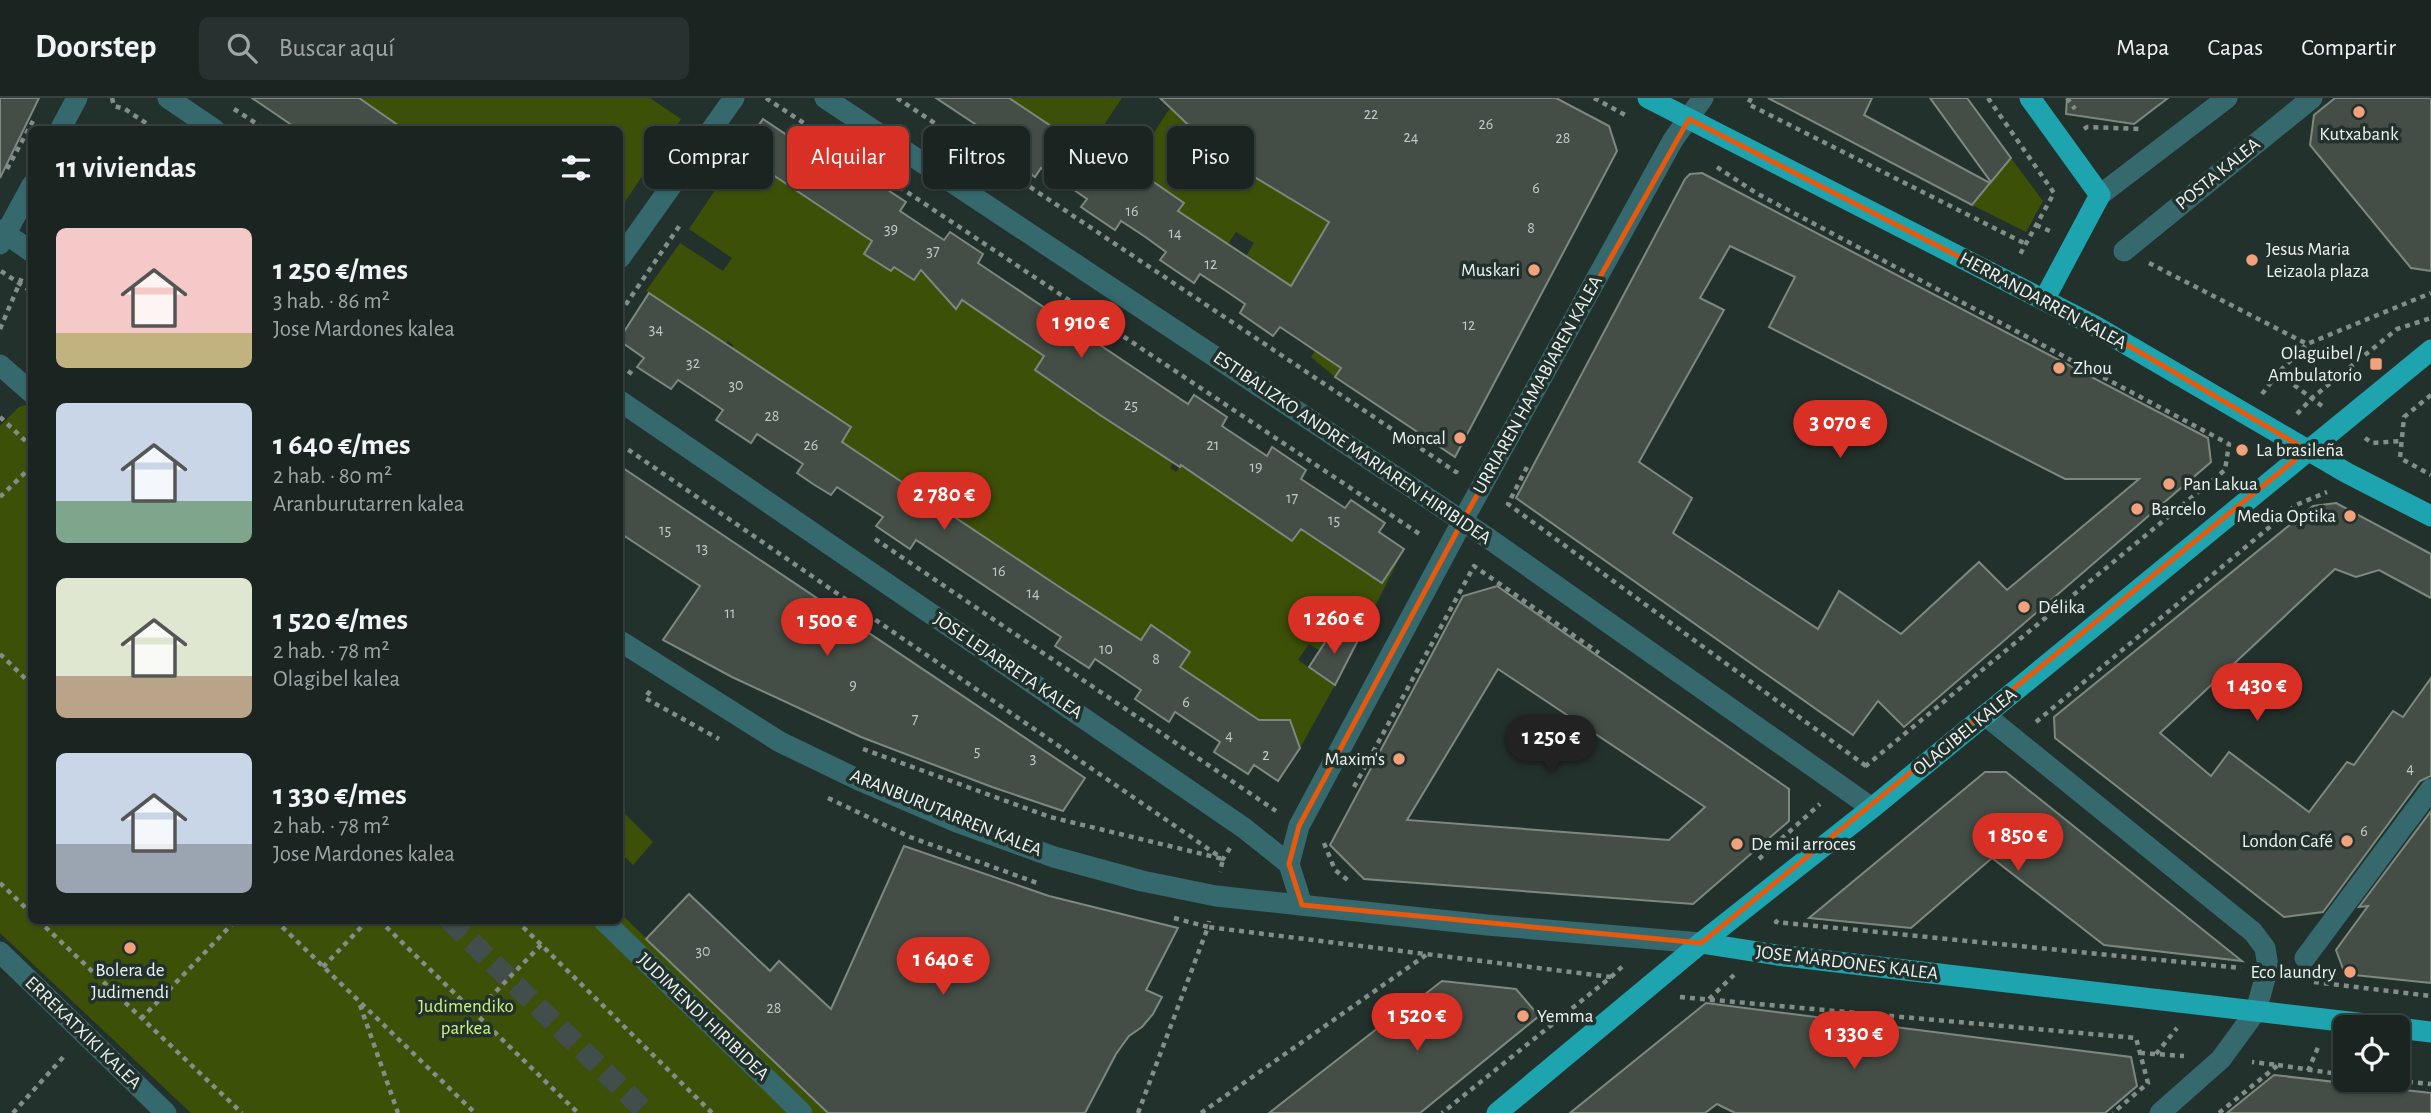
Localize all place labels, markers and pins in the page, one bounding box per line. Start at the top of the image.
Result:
marker: Kutxabank [2351,104,2367,120]
place label: Kutxabank [2319,125,2399,144]
place label: Jesus Maria Leizaola plaza [2266,240,2369,281]
marker: Jesus Maria Leizaola plaza [2244,252,2260,268]
place label: Muskari [1461,261,1520,280]
marker: Muskari [1526,262,1542,278]
pin: 1 910 € [1016,300,1146,360]
place label: Olaguibel / Ambulatorio [2268,344,2363,385]
marker: Olaguibel / Ambulatorio [2368,356,2384,372]
place label: Zhou [2073,359,2112,378]
marker: Zhou [2051,360,2067,376]
pin: 3 070 € [1775,400,1905,460]
place label: Moncal [1392,429,1446,448]
marker: Moncal [1452,430,1468,446]
place label: La brasileña [2256,441,2344,460]
marker: La brasileña [2234,442,2250,458]
pin: 2 780 € [879,472,1009,532]
place label: Pan Lakua [2183,475,2258,494]
marker: Pan Lakua [2161,476,2177,492]
place label: Barcelo [2151,500,2206,519]
marker: Barcelo [2129,501,2145,517]
place label: Media Optika [2237,507,2336,526]
marker: Media Optika [2342,508,2358,524]
pin: 1 260 € [1269,596,1399,656]
pin: 1 500 € [762,598,892,658]
place label: Délika [2038,598,2086,617]
marker: Délika [2016,599,2032,615]
pin: 1 430 € [2192,664,2322,723]
pin: 1 250 € [1486,716,1616,775]
place label: Maxim's [1324,750,1385,769]
marker: Maxim's [1391,751,1407,767]
pin: 1 850 € [1953,814,2083,873]
place label: London Café [2242,832,2333,851]
marker: London Café [2339,833,2355,849]
place label: De mil arroces [1751,835,1856,854]
marker: De mil arroces [1729,836,1745,852]
pin: 1 640 € [878,937,1008,997]
marker: Bolera de Judimendi [122,940,138,956]
place label: Bolera de Judimendi [91,961,169,1002]
place label: Eco laundry [2250,963,2336,982]
marker: Eco laundry [2342,964,2358,980]
pin: 1 520 € [1352,993,1482,1053]
place label: Yemma [1537,1007,1594,1026]
marker: Yemma [1515,1008,1531,1024]
pin: 1 330 € [1789,1012,1919,1071]

